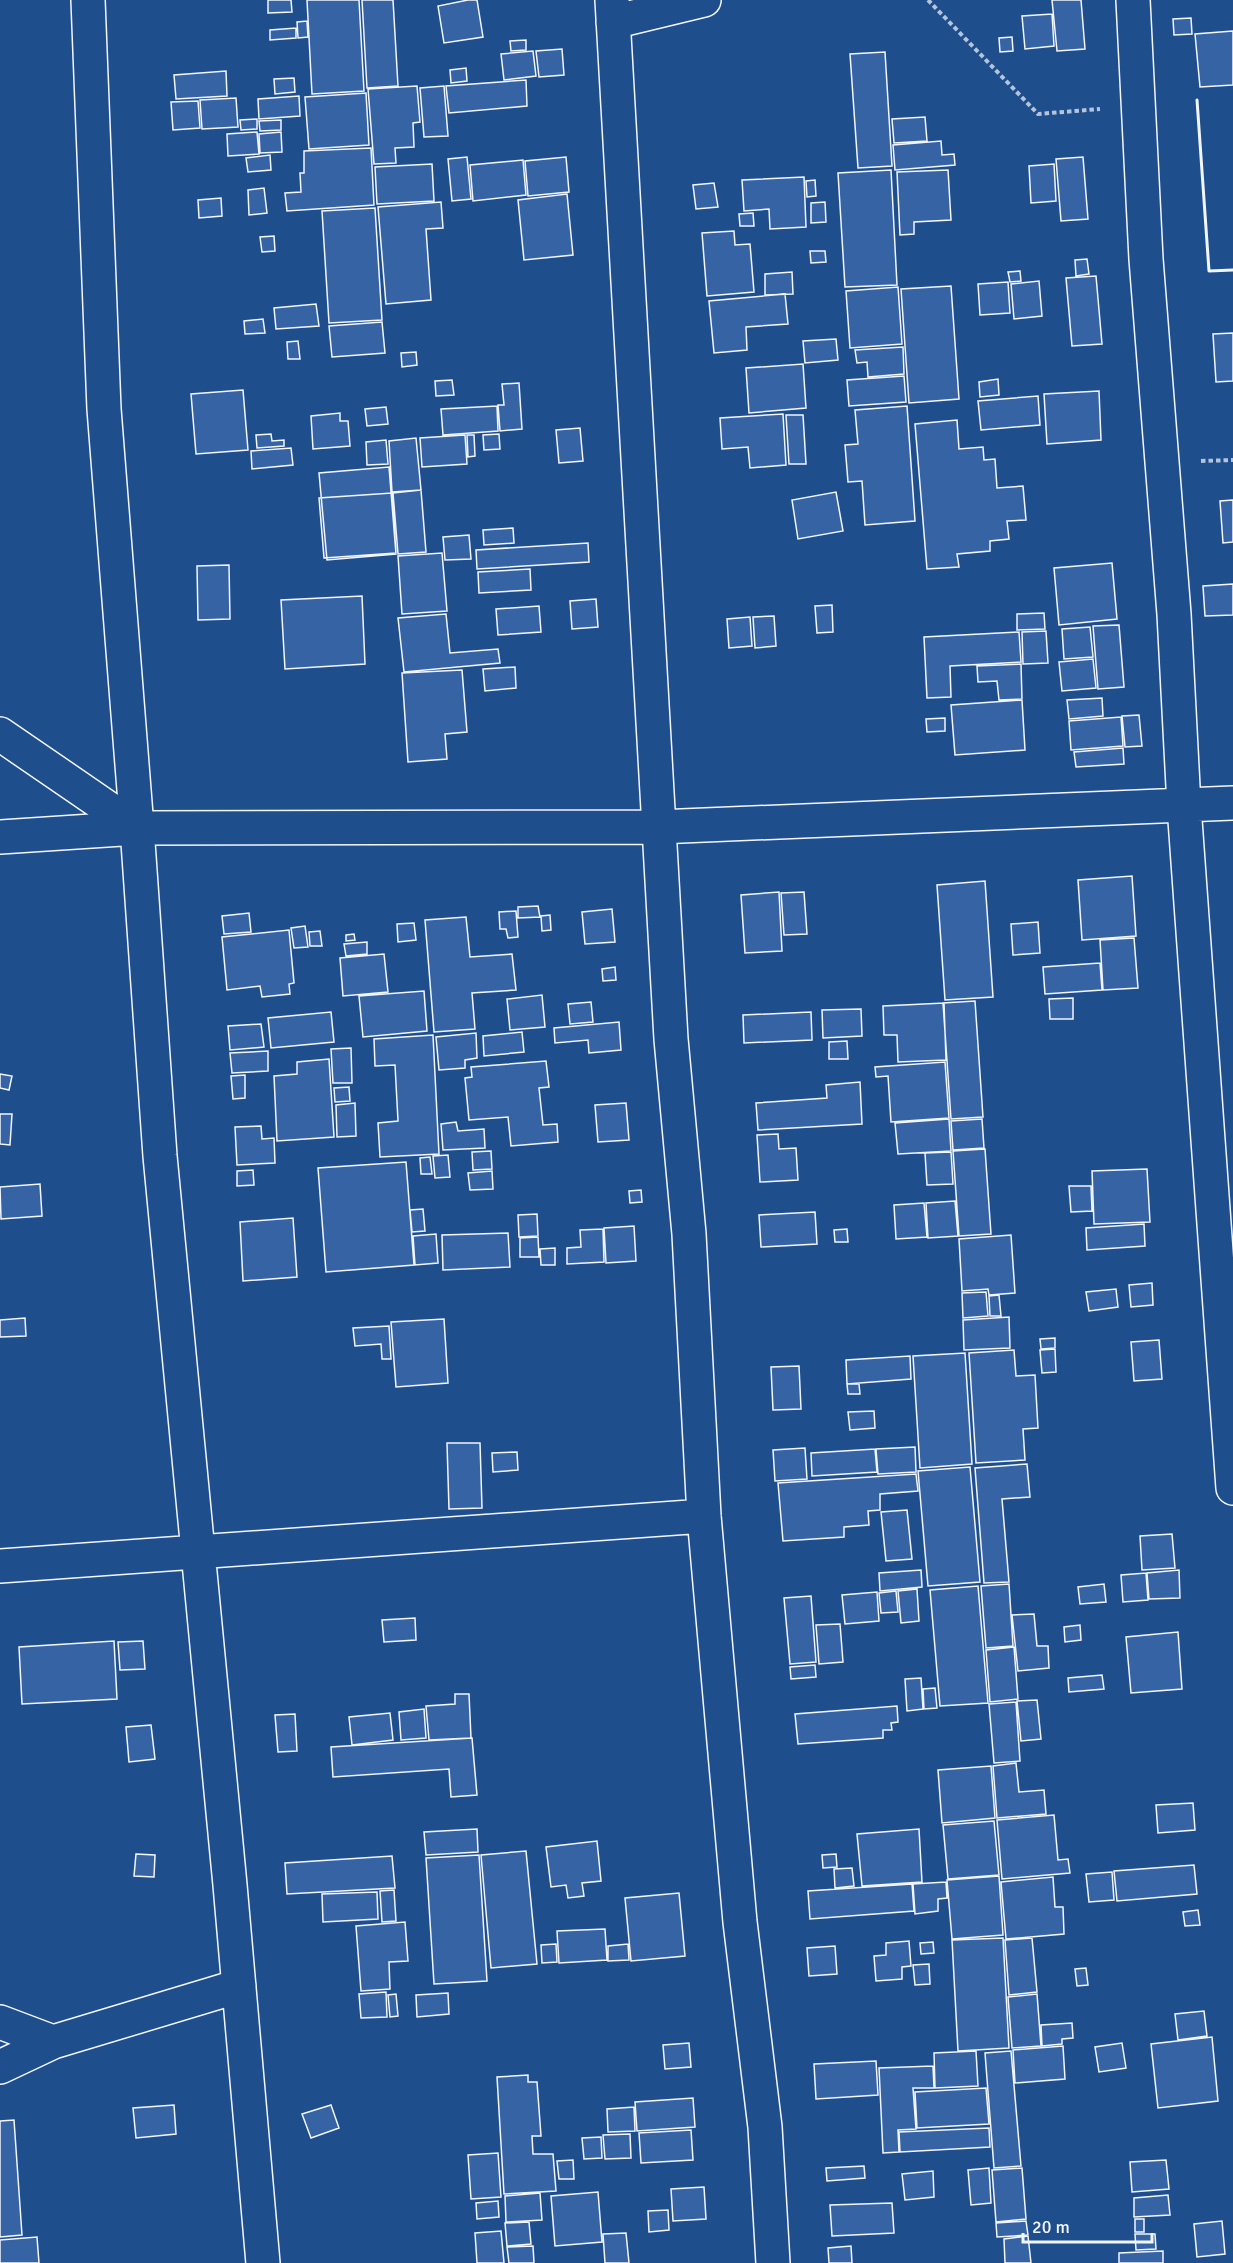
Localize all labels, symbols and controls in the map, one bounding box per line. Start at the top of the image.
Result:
scale bar [1023,2206,1152,2244]
text: 20 m [1032,2216,1070,2238]

